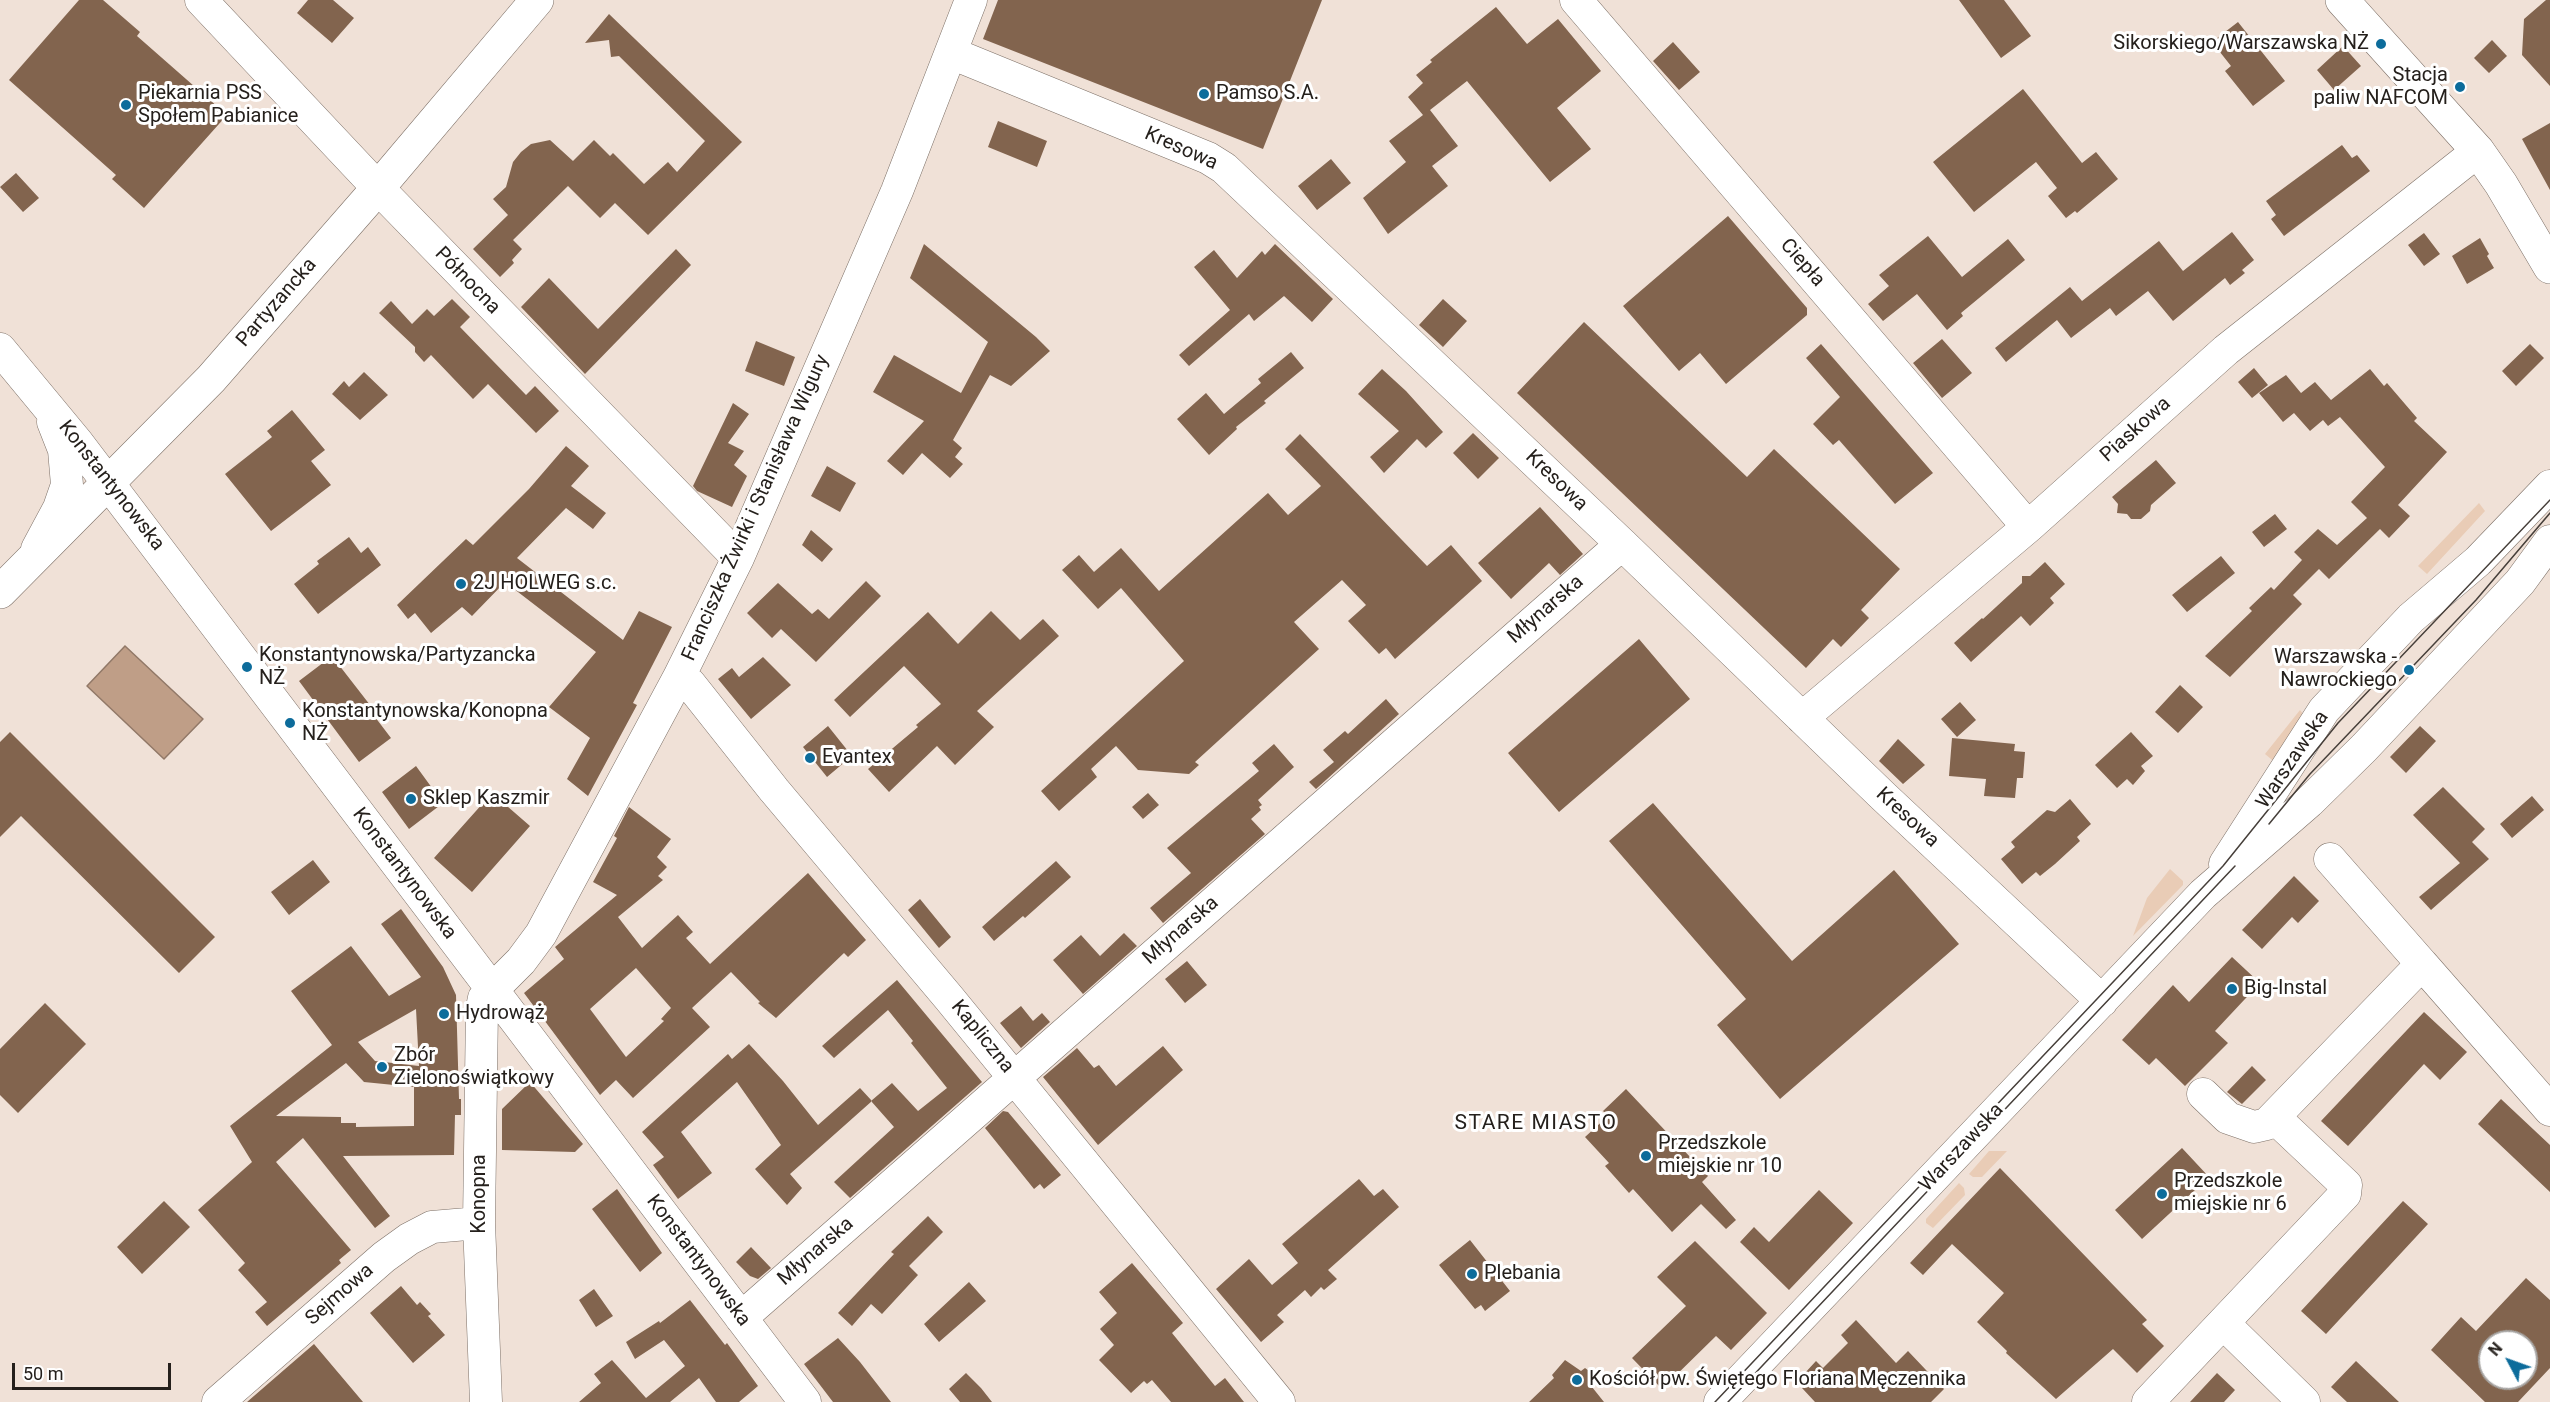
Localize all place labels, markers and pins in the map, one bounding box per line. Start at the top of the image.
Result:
place label: Sikorskiego/Warszawska NŻ [2113,32,2369,56]
marker: Sikorskiego/Warszawska NŻ [2374,37,2388,51]
place label: Stacja paliw NAFCOM [2313,64,2448,111]
marker: Stacja paliw NAFCOM [2453,80,2467,94]
place label: Piekarnia PSS Społem Pabianice [138,82,298,129]
place label: Pamso S.A. [1216,82,1319,106]
marker: Pamso S.A. [1197,87,1211,101]
marker: Piekarnia PSS Społem Pabianice [119,98,133,112]
place label: 2J HOLWEG s.c. [473,572,617,596]
marker: 2J HOLWEG s.c. [454,577,468,591]
place label: Konstantynowska/Partyzancka NŻ [259,644,536,691]
place label: Warszawska - Nawrockiego [2274,646,2397,693]
marker: Konstantynowska/Partyzancka NŻ [240,660,254,674]
marker: Warszawska - Nawrockiego [2402,663,2416,677]
place label: Konstantynowska/Konopna NŻ [302,700,548,747]
marker: Konstantynowska/Konopna NŻ [283,716,297,730]
place label: Evantex [822,746,892,770]
marker: Evantex [803,751,817,765]
place label: Sklep Kaszmir [423,787,550,811]
marker: Sklep Kaszmir [404,792,418,806]
place label: Big-Instal [2244,977,2327,1001]
marker: Big-Instal [2225,982,2239,996]
place label: Hydrowąż [456,1002,545,1026]
marker: Hydrowąż [437,1007,451,1021]
place label: Zbór Zielonoświątkowy [394,1044,554,1091]
marker: Zbór Zielonoświątkowy [375,1060,389,1074]
place label: Przedszkole miejskie nr 10 [1658,1132,1782,1179]
marker: Przedszkole miejskie nr 10 [1639,1149,1653,1163]
place label: Przedszkole miejskie nr 6 [2174,1170,2287,1217]
marker: Przedszkole miejskie nr 6 [2155,1187,2169,1201]
place label: Plebania [1484,1262,1561,1286]
marker: Plebania [1465,1267,1479,1281]
place label: Kościół pw. Świętego Floriana Męczennika [1589,1368,1966,1392]
marker: Kościół pw. Świętego Floriana Męczennika [1570,1373,1584,1387]

